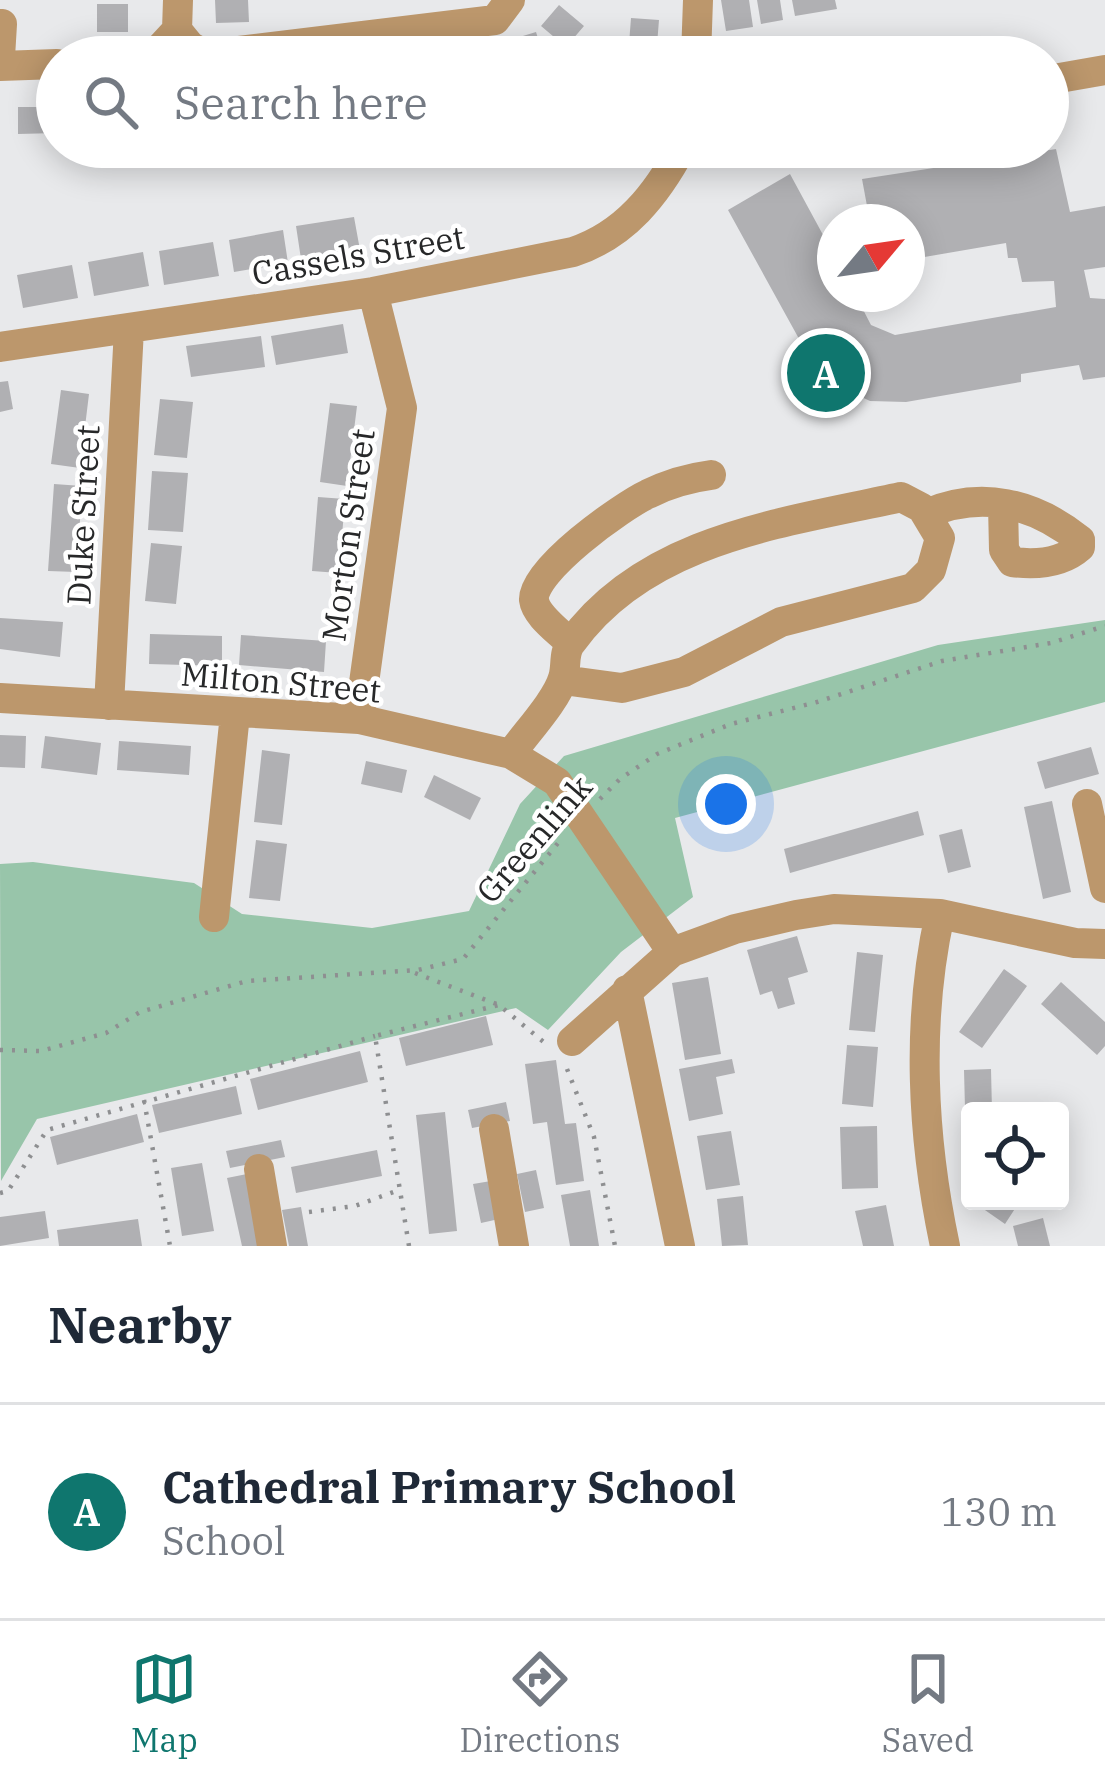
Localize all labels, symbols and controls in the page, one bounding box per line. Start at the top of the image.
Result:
search box [36,36,1069,168]
icon: search [78,69,144,135]
text: Search here [174,73,428,131]
north arrow [817,204,925,312]
street label: Cassels Street [248,215,468,294]
pin: A [787,328,865,418]
street label: Duke Street [56,424,109,606]
street label: Morton Street [311,426,384,644]
street label: Milton Street [179,651,383,712]
street label: Greenlink [466,766,601,911]
your location [696,774,756,834]
map controls [961,1102,1069,1210]
button: locate [961,1102,1069,1210]
text: Nearby [48,1291,232,1357]
text: Cathedral Primary School [162,1457,736,1515]
text: A [73,1486,101,1537]
text: 130 m [941,1486,1057,1537]
text: School [162,1515,285,1566]
tab: Map [131,1646,198,1761]
tab: Directions [459,1646,620,1761]
tab: Saved [882,1646,974,1761]

